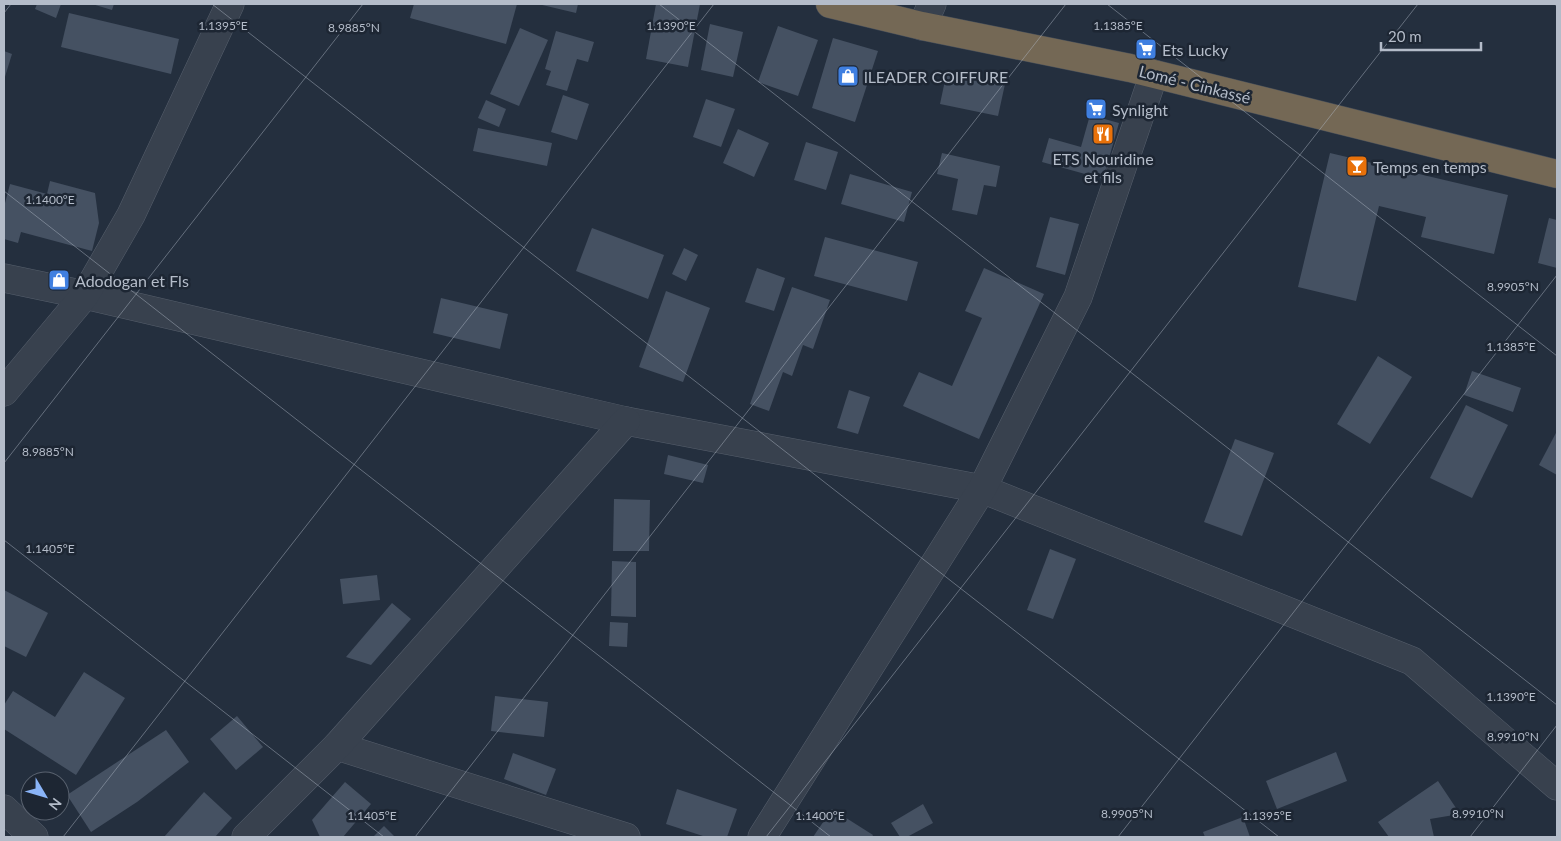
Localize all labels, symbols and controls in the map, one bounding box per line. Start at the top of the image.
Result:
text: 1.1395°E [198,18,248,33]
text: 1.1390°E [646,18,696,33]
text: 1.1385°E [1093,18,1143,33]
text: 8.9885°N [328,20,380,35]
scale bar [1381,20,1481,52]
text: 20 m [1388,27,1422,45]
supermarket icon: Ets Lucky [1134,37,1158,61]
place label: Ets Lucky [1162,40,1229,59]
street label: Lomé - Cinkassé [1137,61,1253,107]
shop icon: lLEADER COIFFURE [836,64,860,88]
place label: lLEADER COIFFURE [864,67,1008,86]
supermarket icon: Synlight [1084,97,1108,121]
place label: Synlight [1112,100,1168,119]
restaurant icon: ETS Nouridine et fils [1091,122,1115,146]
place label: ETS Nouridine et fils [1052,149,1154,186]
bar icon: Temps en temps [1345,154,1369,178]
place label: Temps en temps [1373,157,1487,176]
text: 1.1400°E [25,192,75,207]
shop icon: Adodogan et Fls [47,268,71,292]
place label: Adodogan et Fls [75,271,189,290]
text: 8.9905°N [1487,279,1539,294]
text: 1.1385°E [1486,339,1536,354]
text: 8.9885°N [22,444,74,459]
text: 1.1405°E [25,541,75,556]
text: 1.1390°E [1486,689,1536,704]
text: 8.9910°N [1487,729,1539,744]
north arrow [20,771,70,821]
text: N [46,795,66,814]
text: 8.9905°N [1101,806,1153,821]
text: 8.9910°N [1452,806,1504,821]
text: 1.1405°E [347,808,397,823]
text: 1.1400°E [795,808,845,823]
text: 1.1395°E [1242,808,1292,823]

